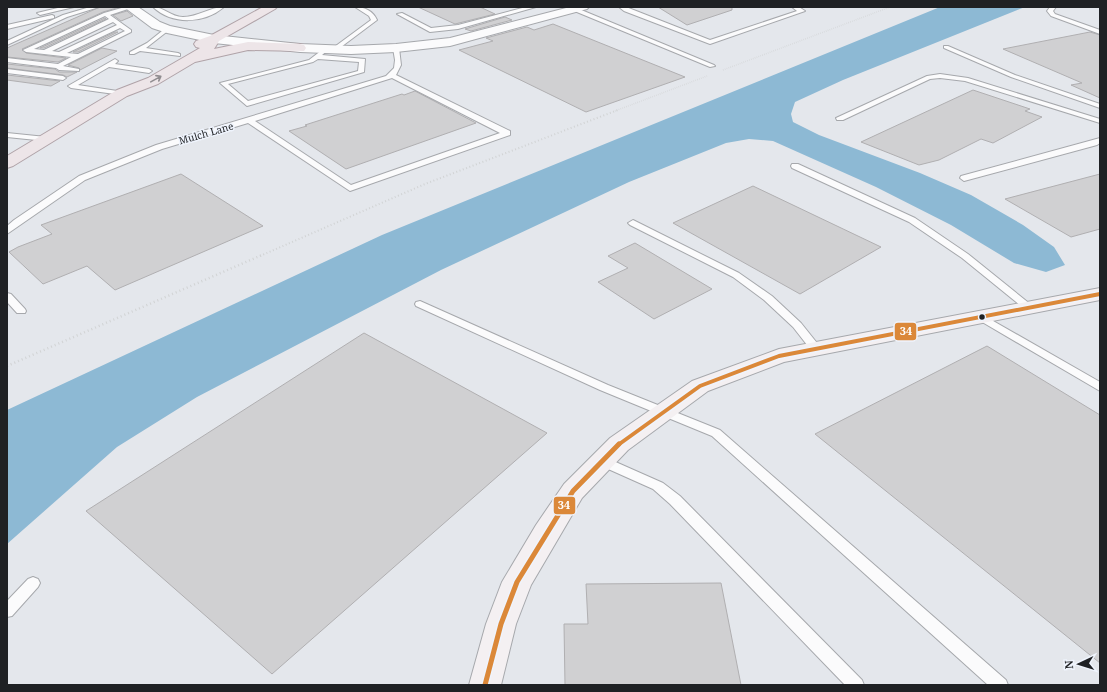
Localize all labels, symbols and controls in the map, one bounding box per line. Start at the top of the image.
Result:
one-way arrow [150,75,162,82]
street label: Mulch Lane [177,119,235,147]
unlabelled marker [977,312,987,322]
line badge: 34 [894,322,917,341]
text: 34 [900,323,912,338]
line badge: 34 [553,496,576,515]
text: 34 [558,497,570,512]
north arrow [1059,644,1099,684]
text: N [1061,660,1076,670]

